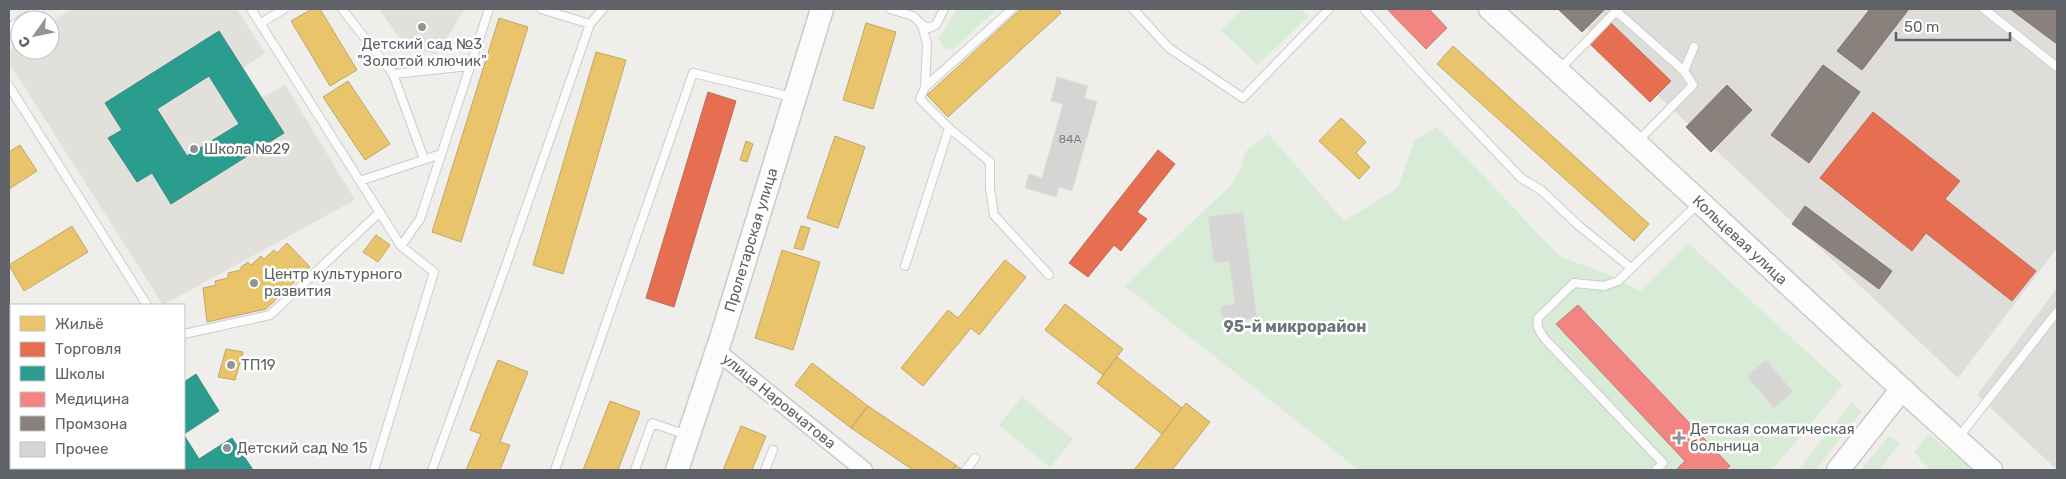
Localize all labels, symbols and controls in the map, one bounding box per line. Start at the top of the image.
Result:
north arrow [10,10,60,60]
scale bar [1896,10,2010,42]
text: 50 m [1904,18,1939,36]
marker: Детский сад №3 "Золотой ключик" [416,21,428,33]
text: С [15,33,34,51]
place label: Детский сад №3 "Золотой ключик" [357,35,487,70]
house number: 84А [1058,132,1082,146]
place label: Школа №29 [204,140,290,158]
marker: Школа №29 [188,143,200,155]
street label: Пролетарская улица [721,166,781,314]
street label: Кольцевая улица [1689,191,1791,289]
place label: Центр культурного развития [264,265,402,300]
marker: Центр культурного развития [248,277,260,289]
legend [10,304,185,469]
text: Жильё [55,315,104,333]
district label: 95-й микрорайон [1224,317,1366,336]
text: Торговля [55,340,121,358]
street label: улица Наровчатова [718,350,840,452]
place label: ТП19 [241,356,276,374]
marker: ТП19 [225,359,237,371]
text: Школы [55,365,105,383]
text: Медицина [55,390,129,408]
text: Промзона [55,415,127,433]
place label: Детская соматическая больница [1690,420,1855,455]
marker: Детская соматическая больница [1672,431,1686,445]
place label: Детский сад № 15 [237,439,368,457]
text: Прочее [55,440,108,458]
marker: Детский сад № 15 [221,442,233,454]

